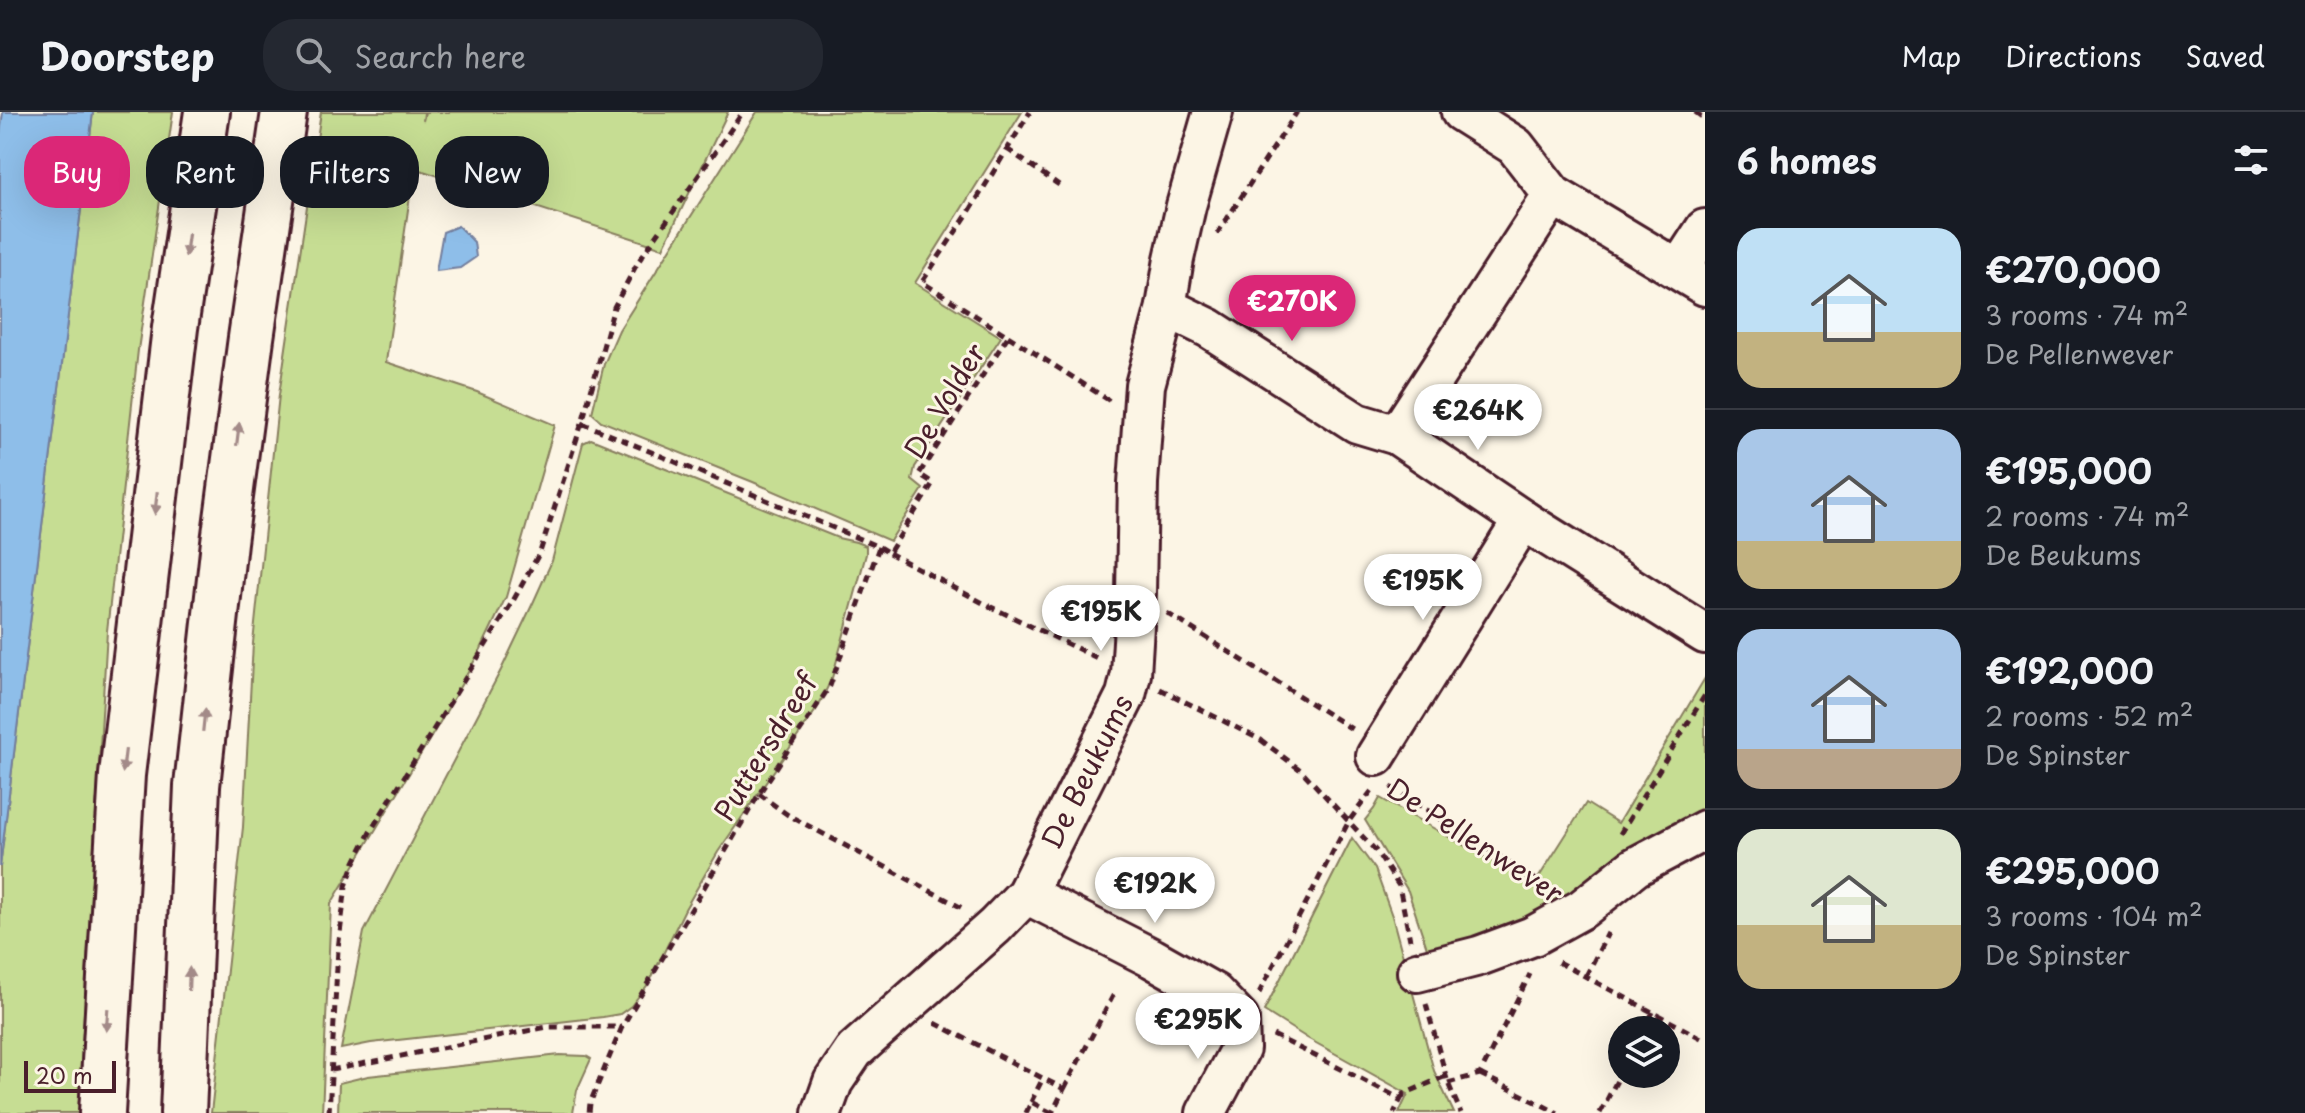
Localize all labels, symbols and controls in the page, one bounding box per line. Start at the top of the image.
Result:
search box [263,19,823,91]
text: Doorstep [40,27,215,84]
icon: search [291,33,335,77]
text: Search here [355,33,526,78]
text: Map [1902,34,1961,77]
text: Directions [2005,34,2142,77]
text: Saved [2186,34,2265,77]
text: 6 homes [1737,134,1877,186]
chip: Buy [24,136,130,208]
chip: Rent [146,136,264,208]
chip: Filters [280,136,419,208]
chip: New [435,136,549,208]
icon: filters [2229,138,2273,182]
one-way arrow [180,232,193,257]
text: €270,000 [1985,243,2161,295]
icon: home [1801,260,1897,356]
pin: €270K [1236,275,1348,343]
text: €270K [1247,281,1337,320]
text: 3 rooms · 74 m² [1985,295,2189,334]
street label: De Volder [892,334,995,466]
text: De Pellenwever [1985,334,2173,373]
pin: €264K [1422,384,1534,452]
text: €264K [1432,390,1524,429]
one-way arrow [232,421,245,446]
text: €195,000 [1985,444,2152,496]
icon: home [1801,461,1897,557]
one-way arrow [149,490,162,515]
text: 2 rooms · 74 m² [1985,496,2189,535]
text: De Beukums [1985,535,2141,574]
pin: €195K [1367,554,1479,622]
text: €195K [1382,560,1464,599]
pin: €195K [1045,585,1157,653]
text: €195K [1060,591,1142,630]
text: €192,000 [1985,644,2154,696]
icon: home [1801,661,1897,757]
street label: Puttersdreef [702,662,829,829]
street label: De Beukums [1029,686,1143,856]
text: 2 rooms · 52 m² [1985,696,2193,735]
one-way arrow [198,707,211,732]
text: De Spinster [1985,735,2130,774]
one-way arrow [117,749,130,774]
street label: De Pellenwever [1379,767,1573,913]
text: €295,000 [1985,844,2159,896]
pin: €192K [1099,857,1211,925]
icon: home [1801,861,1897,957]
text: €192K [1113,863,1197,902]
text: 3 rooms · 104 m² [1985,896,2203,935]
text: De Spinster [1985,935,2130,974]
one-way arrow [182,966,195,991]
pin: €295K [1142,993,1254,1061]
text: €295K [1153,999,1243,1038]
one-way arrow [101,1008,114,1033]
map controls [1608,1016,1680,1088]
button: layers [1608,1016,1680,1088]
scale bar [24,1057,116,1093]
text: 20 m [36,1058,93,1091]

